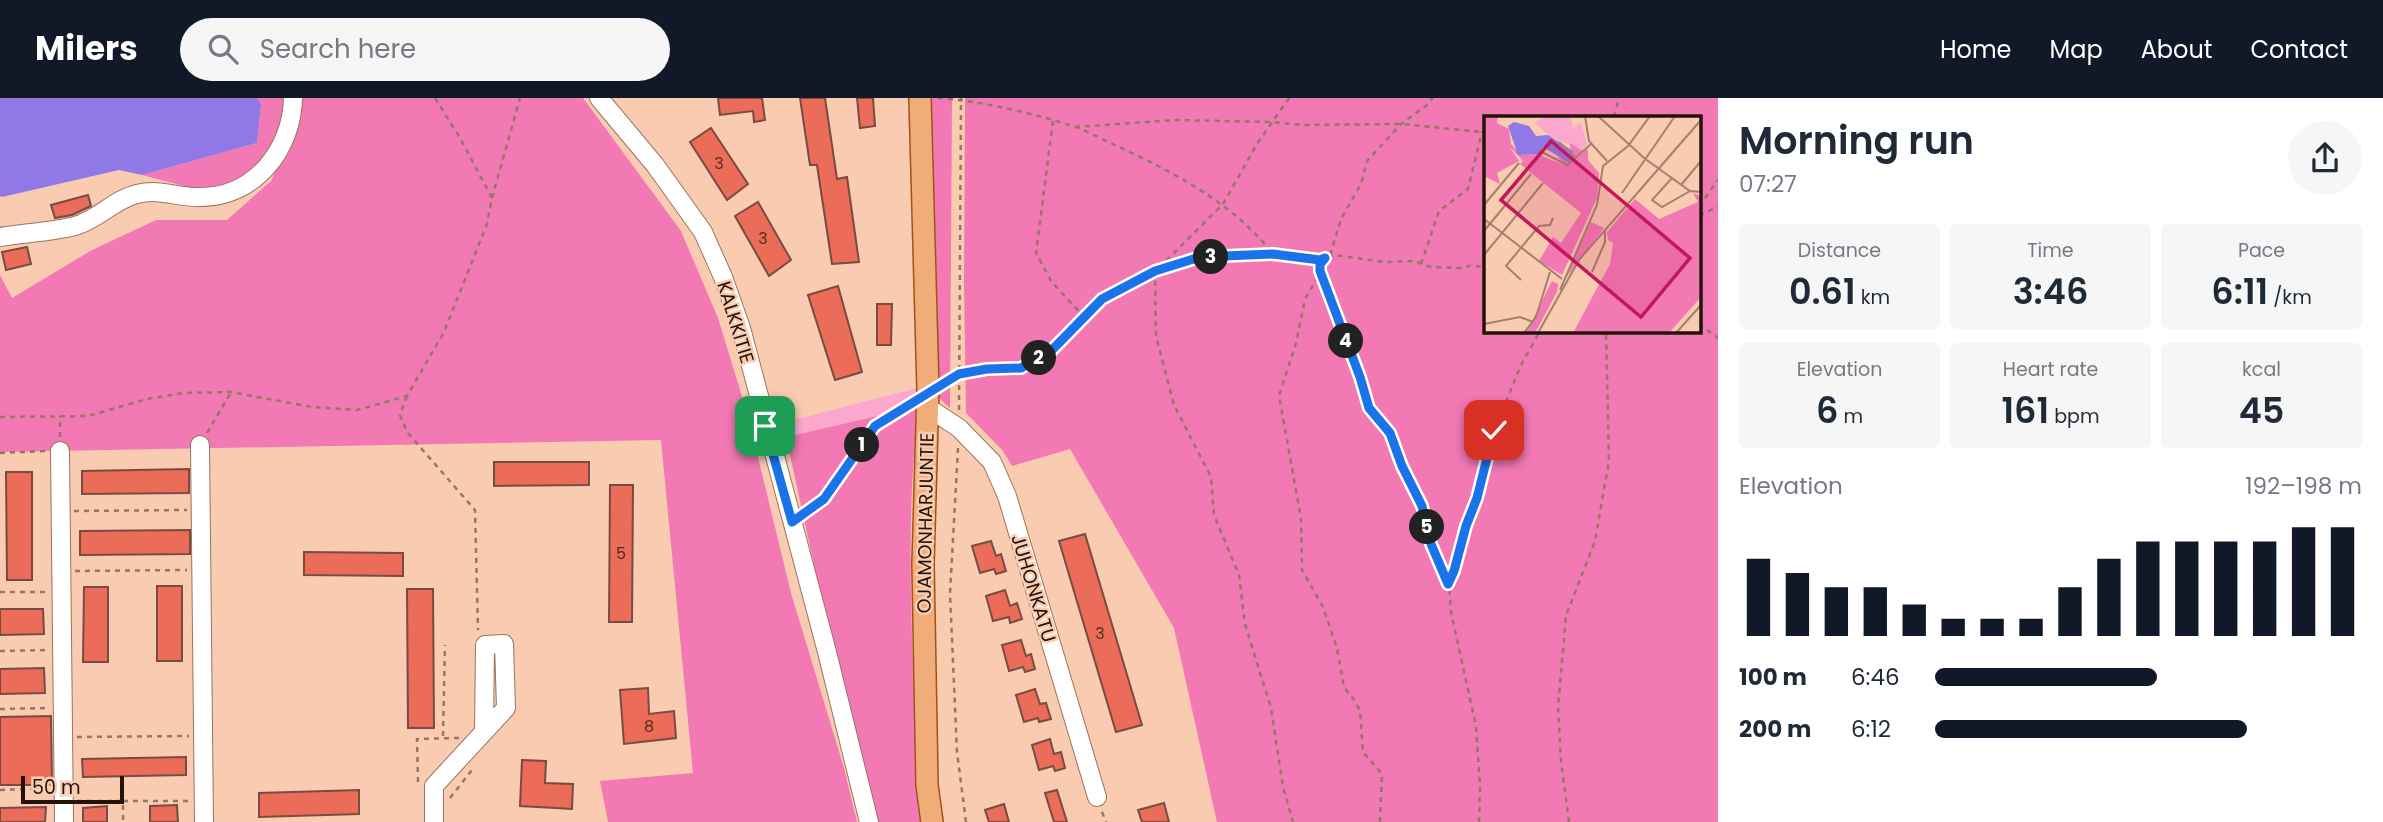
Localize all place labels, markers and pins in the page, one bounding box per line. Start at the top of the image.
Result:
pin: 3 [1194,240,1228,274]
pin: 4 [1328,324,1364,358]
pin: 2 [1021,341,1056,376]
pin [735,396,795,456]
pin [1464,400,1524,460]
pin: 1 [844,428,880,462]
pin: 5 [1410,510,1444,544]

